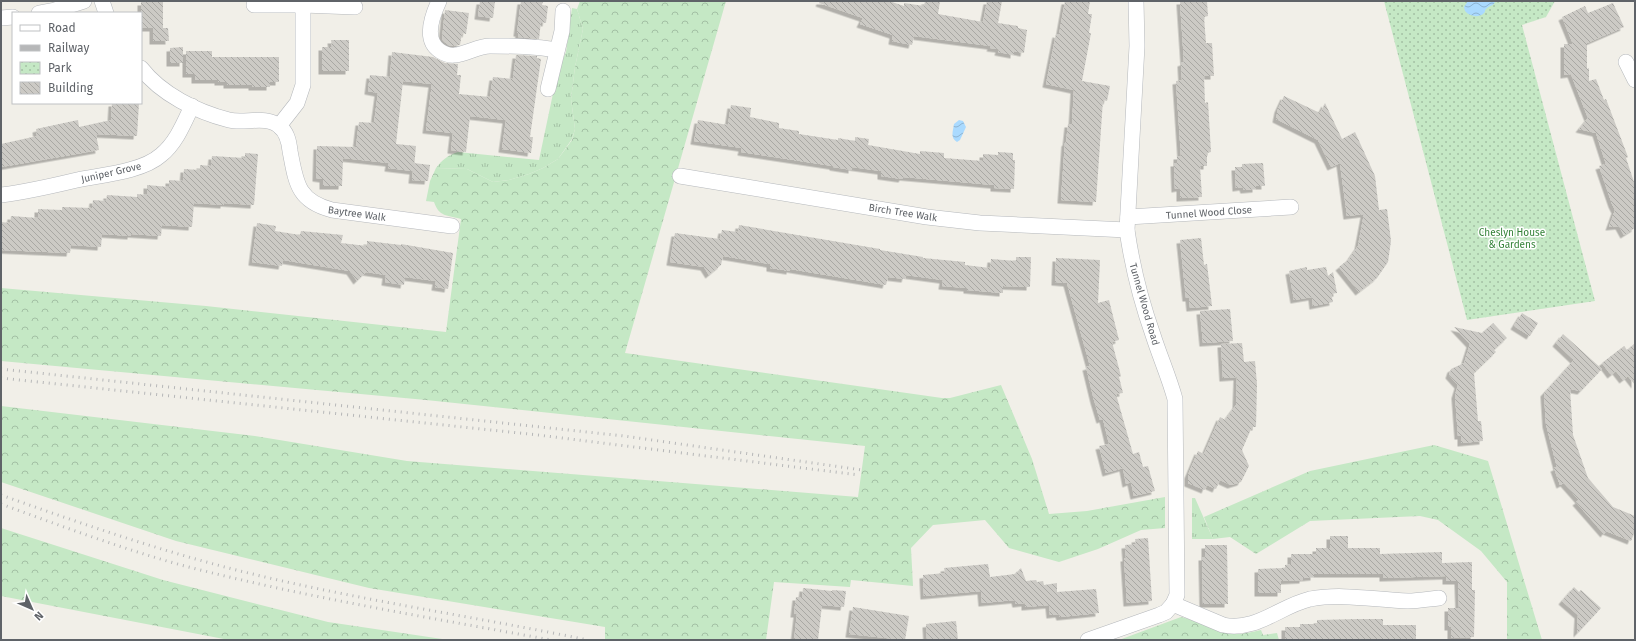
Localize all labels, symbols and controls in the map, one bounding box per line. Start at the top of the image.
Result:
legend [12,12,142,104]
text: Road [48,21,76,35]
text: Railway [48,41,89,55]
text: Park [48,61,72,75]
text: Building [48,81,94,95]
street label: Juniper Grove [80,160,143,186]
street label: Birch Tree Walk [868,202,939,224]
street label: Baytree Walk [327,204,387,224]
street label: Tunnel Wood Close [1166,204,1252,222]
park label: Cheslyn House & Gardens [1479,227,1545,251]
street label: Tunnel Wood Road [1127,262,1162,347]
north arrow [12,589,52,629]
text: N [32,609,46,623]

